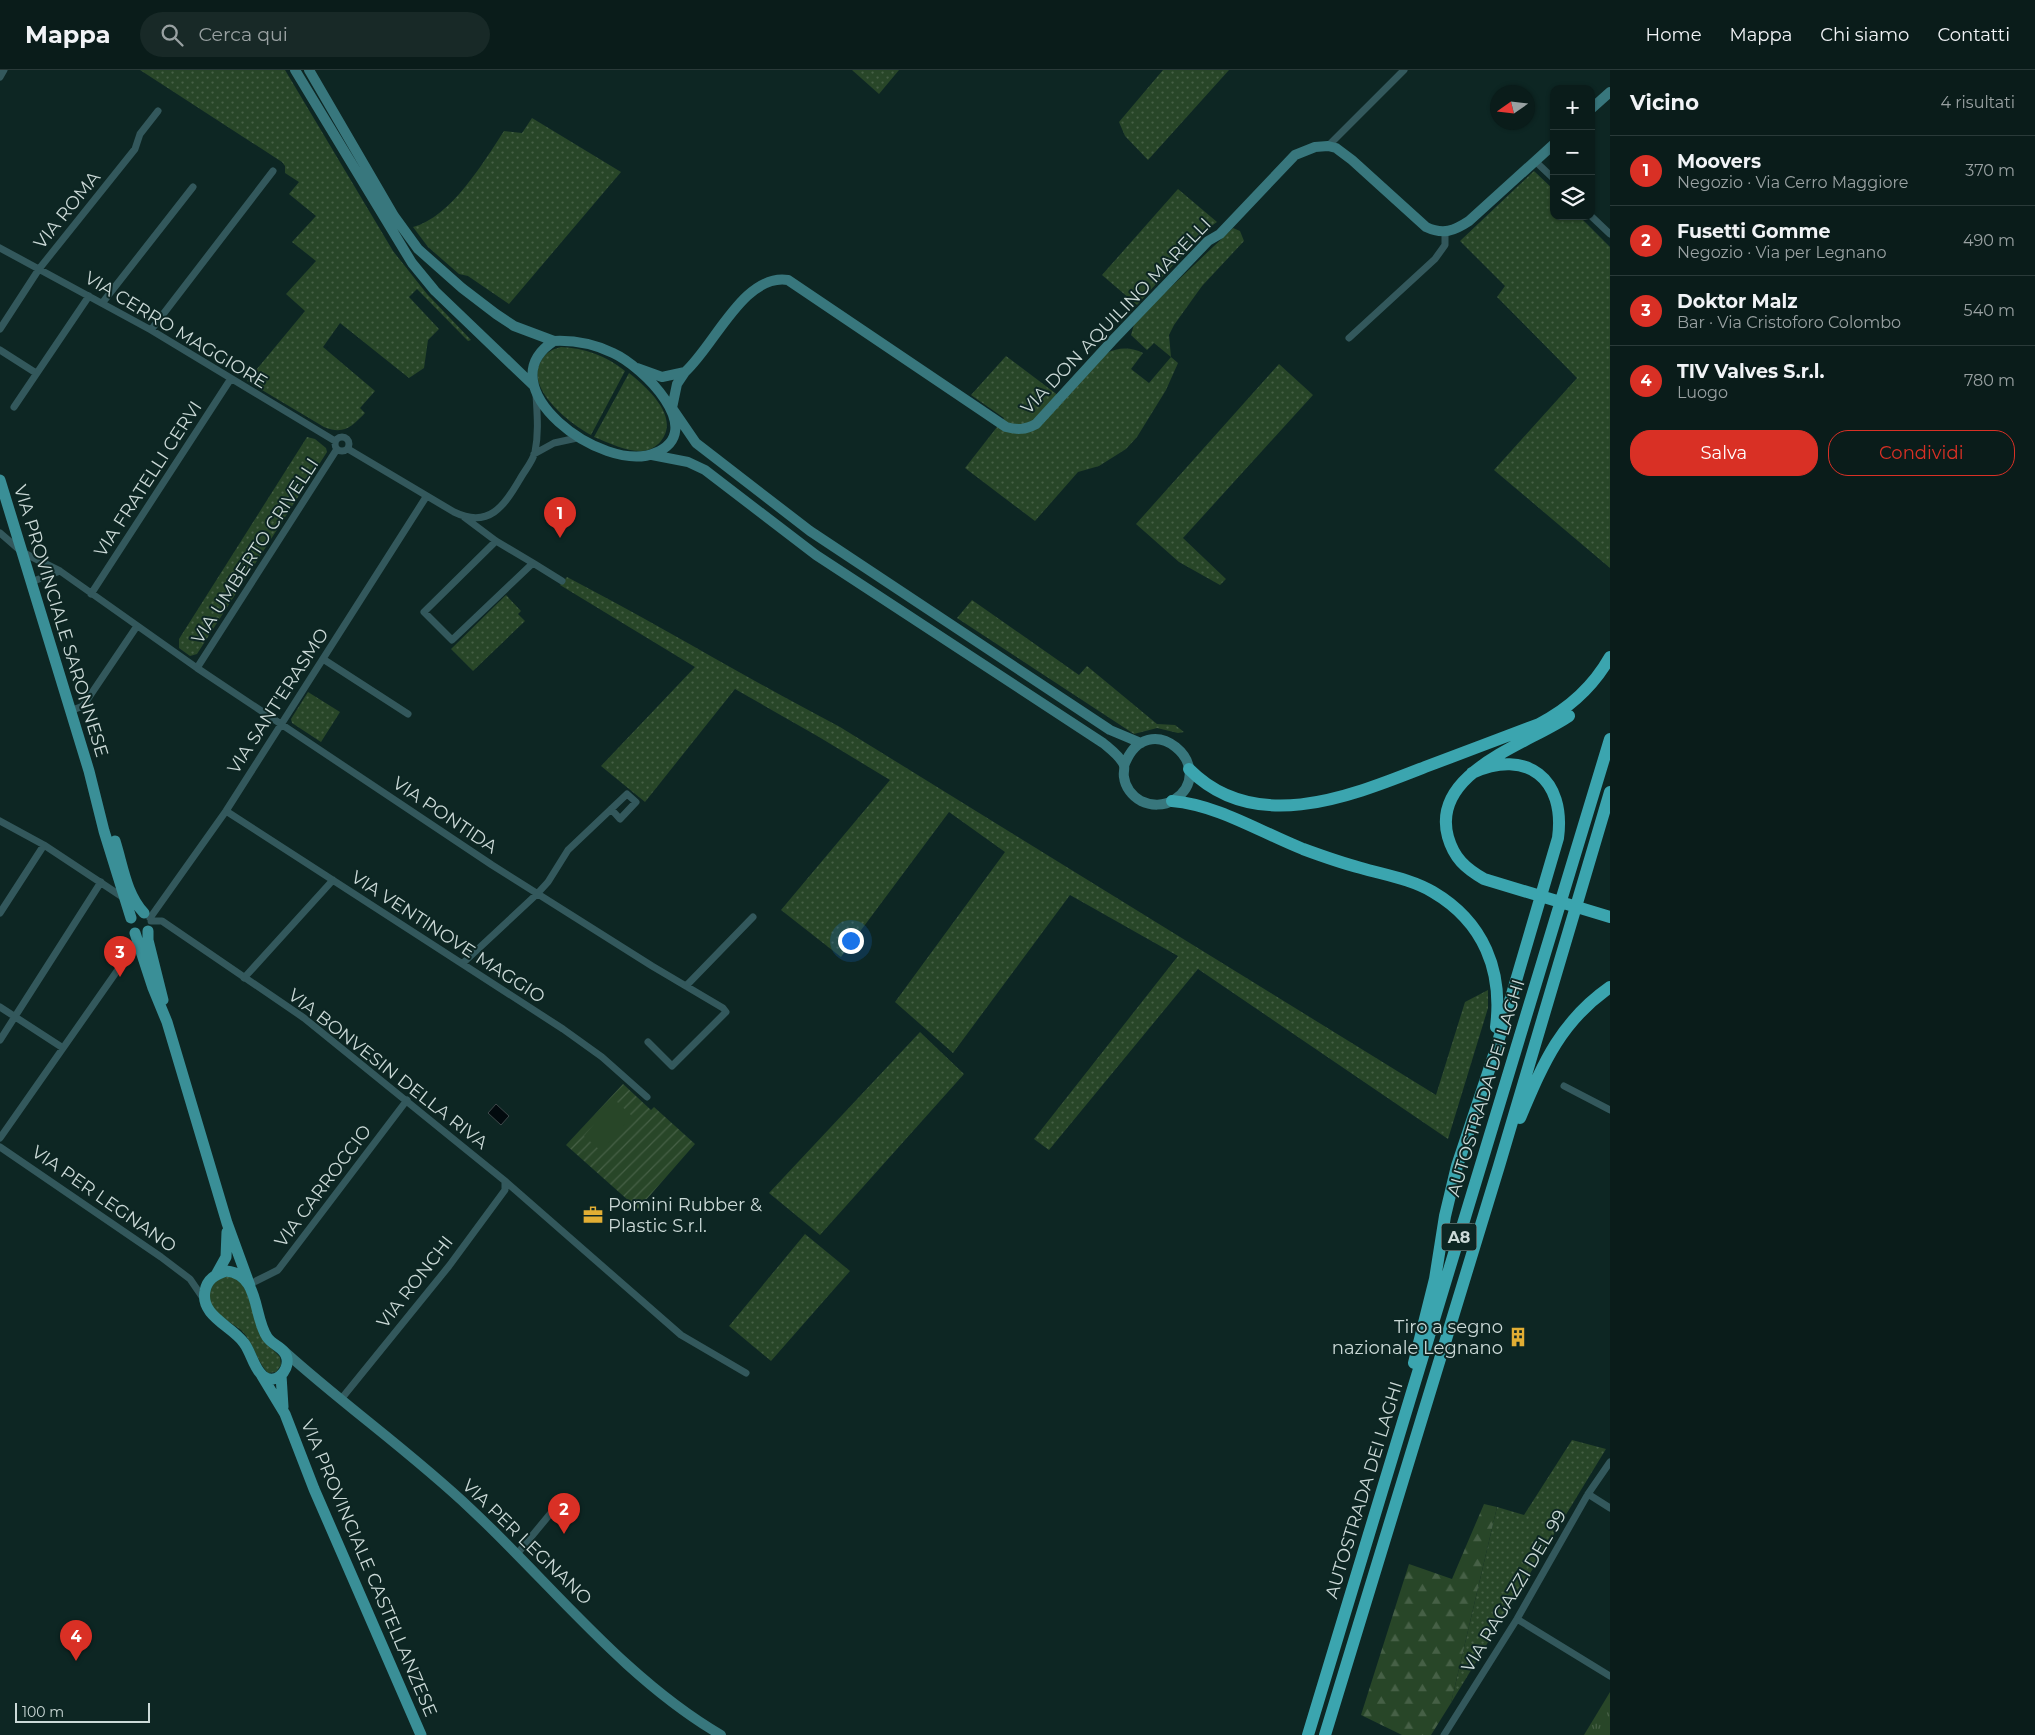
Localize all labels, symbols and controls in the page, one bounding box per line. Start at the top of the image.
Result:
search box [140,12,490,57]
text: Mappa [25,20,110,49]
icon: search [158,21,186,49]
text: Cerca qui [198,23,288,46]
text: Home [1646,24,1702,46]
text: Mappa [1730,24,1792,46]
text: Chi siamo [1820,24,1909,46]
text: Contatti [1937,24,2010,46]
north arrow [1490,85,1535,130]
map controls [1550,85,1595,220]
button: + [1550,85,1595,130]
text: Vicino [1630,90,1699,115]
text: 4 risultati [1940,93,2015,112]
button: − [1550,130,1595,175]
text: Moovers [1677,150,1761,173]
text: 1 [1643,161,1649,180]
text: 370 m [1965,161,2015,180]
street label: VIA ROMA [29,167,105,253]
text: Negozio · Via Cerro Maggiore [1677,173,1909,192]
button: layers [1550,175,1595,220]
street label: VIA DON AQUILINO MARELLI [1016,213,1216,419]
text: Fusetti Gomme [1677,220,1830,243]
text: 2 [1641,231,1651,250]
text: 490 m [1963,231,2015,250]
text: Negozio · Via per Legnano [1677,243,1886,262]
street label: VIA CERRO MAGGIORE [81,267,271,393]
text: Doktor Malz [1677,290,1797,313]
text: 3 [1641,301,1651,320]
text: 540 m [1964,301,2015,320]
text: Bar · Via Cristoforo Colombo [1677,313,1901,332]
text: TIV Valves S.r.l. [1677,360,1825,383]
text: 4 [1640,371,1652,390]
text: 780 m [1964,371,2015,390]
text: Luogo [1677,383,1728,402]
street label: VIA FRATELLI CERVI [89,397,207,561]
button: Salva [1630,430,1818,476]
button: Condividi [1828,430,2015,476]
street label: VIA UMBERTO CRIVELLI [187,454,323,648]
street label: VIA PROVINCIALE SARONNESE [9,482,113,760]
pin: 1 [544,497,576,538]
street label: VIA SANT'ERASMO [223,624,333,778]
street label: VIA PONTIDA [389,772,502,858]
street label: VIA VENTINOVE MAGGIO [347,866,549,1008]
your location [838,928,864,954]
pin: 3 [104,936,136,977]
street label: AUTOSTRADA DEI LAGHI [1442,977,1530,1199]
street label: VIA BONVESIN DELLA RIVA [284,984,492,1154]
street label: VIA CARROCCIO [270,1121,376,1251]
street label: VIA PER LEGNANO [27,1141,181,1257]
place label: Pomini Rubber & Plastic S.r.l. [608,1194,762,1237]
office icon: Pomini Rubber & Plastic S.r.l. [582,1204,604,1226]
road number: A8 [1442,1224,1476,1250]
street label: VIA RONCHI [372,1232,458,1332]
place label: Tiro a segno nazionale Legnano [1332,1316,1503,1359]
building icon: Tiro a segno nazionale Legnano [1507,1326,1529,1348]
street label: AUTOSTRADA DEI LAGHI [1320,1379,1408,1601]
street label: VIA PROVINCIALE CASTELLANZESE [296,1416,442,1720]
street label: VIA PER LEGNANO [458,1474,596,1610]
pin: 2 [548,1493,580,1534]
street label: VIA RAGAZZI DEL 99 [1457,1506,1571,1676]
pin: 4 [60,1620,92,1661]
scale bar [15,1700,150,1723]
text: 100 m [22,1703,64,1721]

